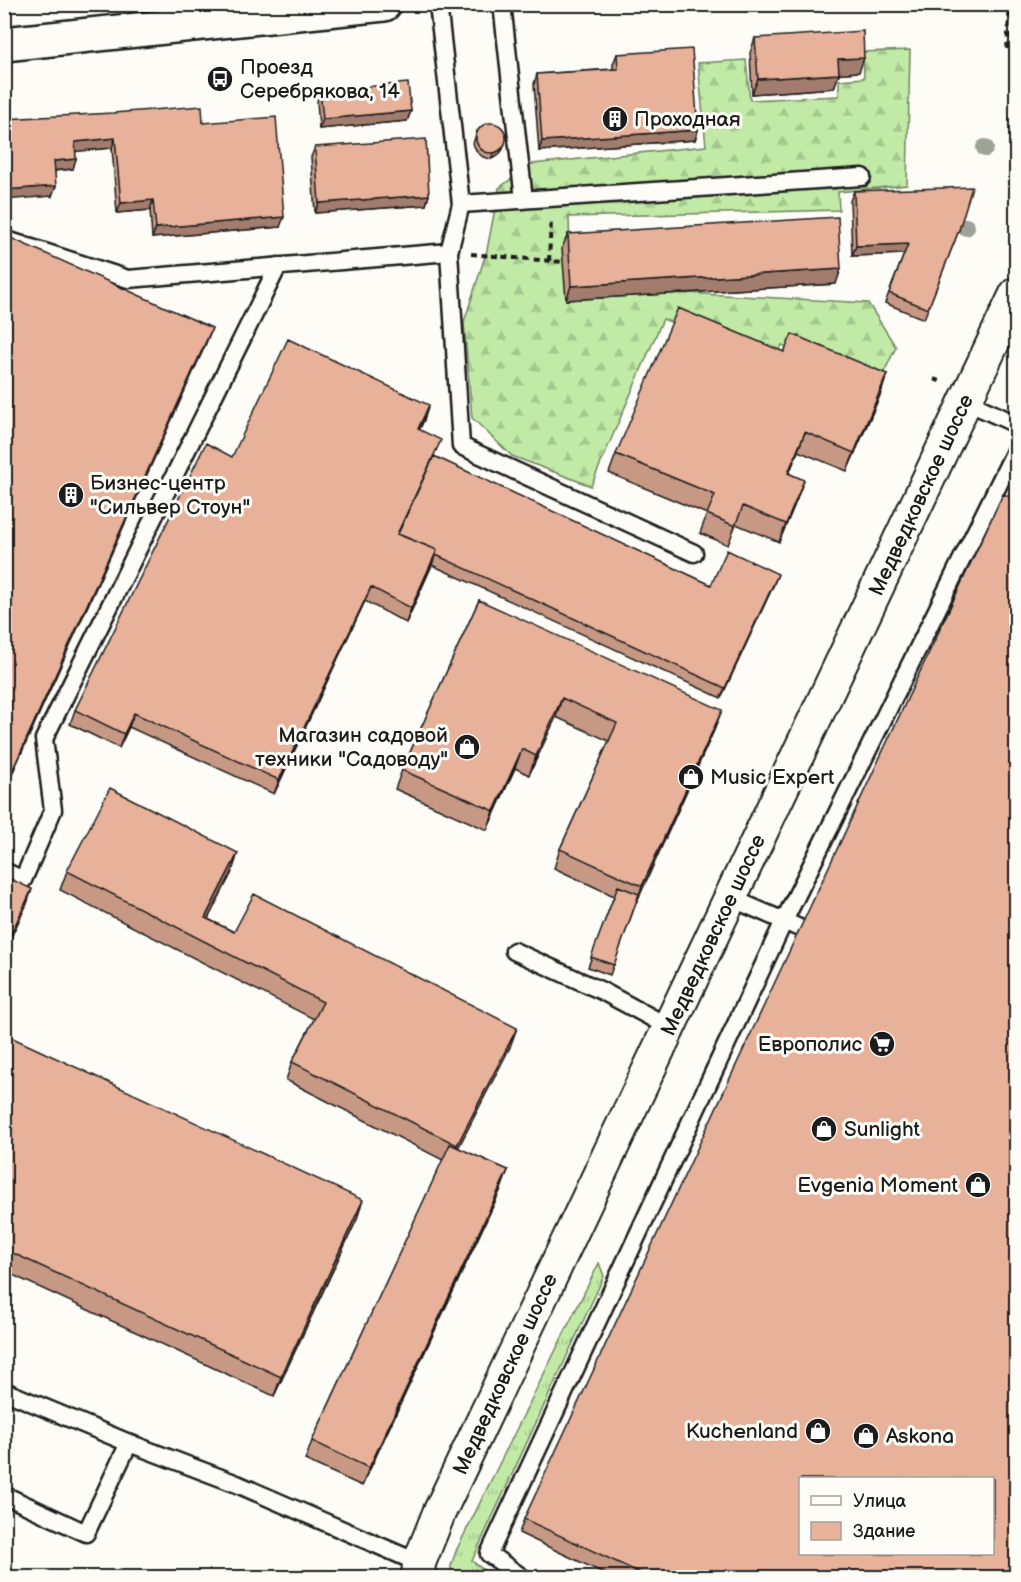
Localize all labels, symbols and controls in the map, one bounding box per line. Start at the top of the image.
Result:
place label: Проезд Серебрякова, 14 [240,55,400,104]
bus stop icon: Проезд Серебрякова, 14 [205,64,235,94]
building icon: Проходная [600,104,630,134]
place label: Проходная [634,107,741,132]
street label: Медведковское шоссе [864,390,979,600]
place label: Бизнес-центр "Сильвер Стоун" [90,471,250,520]
building icon: Бизнес-центр "Сильвер Стоун" [56,480,86,510]
place label: Магазин садовой техники "Садоводу" [255,723,448,772]
shop icon: Магазин садовой техники "Садоводу" [452,732,482,762]
shop icon: Music Expert [676,762,706,792]
place label: Music Expert [710,765,835,790]
street label: Медведковское шоссе [656,830,771,1040]
supermarket icon: Европолис [867,1029,897,1059]
place label: Европолис [758,1032,862,1057]
shop icon: Sunlight [809,1114,839,1144]
place label: Sunlight [844,1117,921,1142]
shop icon: Evgenia Moment [963,1170,993,1200]
place label: Evgenia Moment [797,1173,959,1198]
street label: Медведковское шоссе [448,1269,563,1479]
shop icon: Kuchenland [803,1416,833,1446]
place label: Kuchenland [686,1419,798,1444]
shop icon: Askona [851,1421,881,1451]
place label: Askona [886,1424,954,1449]
legend [799,1477,994,1555]
text: Улица [853,1491,907,1512]
text: Здание [853,1521,915,1542]

